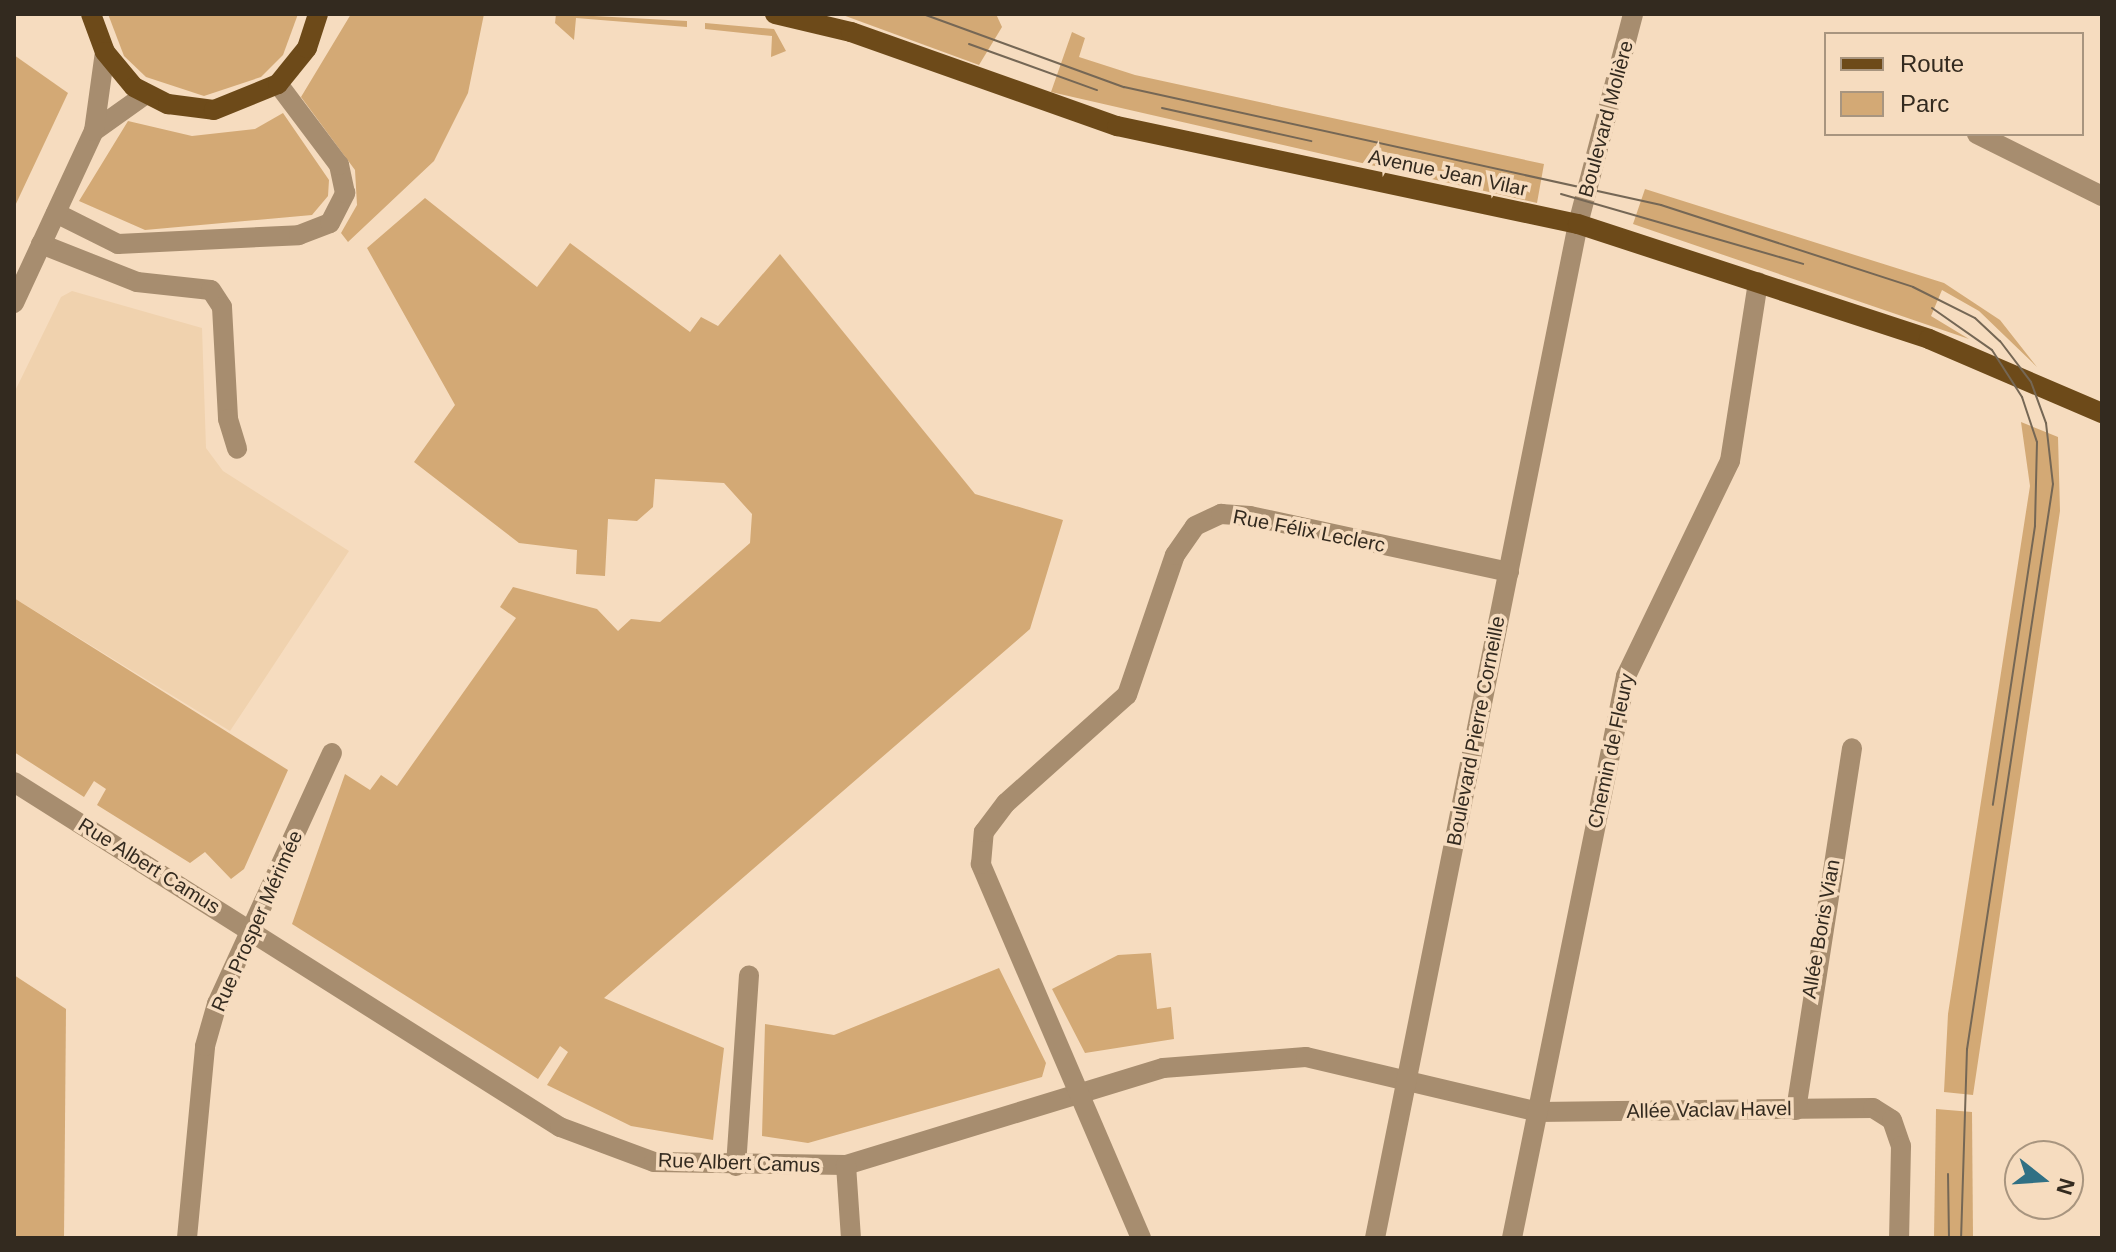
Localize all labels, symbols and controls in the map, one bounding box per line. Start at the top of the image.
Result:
legend [1824,32,2084,136]
street label: Boulevard Molière [1574,38,1638,200]
text: Route [1900,50,1964,77]
text: Parc [1900,90,1949,117]
street label: Avenue Jean Vilar [1366,144,1530,202]
street label: Rue Félix Leclerc [1231,504,1387,558]
street label: Boulevard Pierre Corneille [1442,614,1510,848]
street label: Chemin de Fleury [1583,671,1639,831]
street label: Rue Albert Camus [73,813,225,919]
street label: Rue Prosper Mérimée [206,827,308,1015]
street label: Allée Boris Vian [1797,858,1845,1000]
street label: Allée Vaclav Havel [1626,1097,1792,1123]
north arrow [2004,1140,2084,1220]
street label: Rue Albert Camus [657,1148,821,1178]
text: N [2051,1175,2080,1198]

